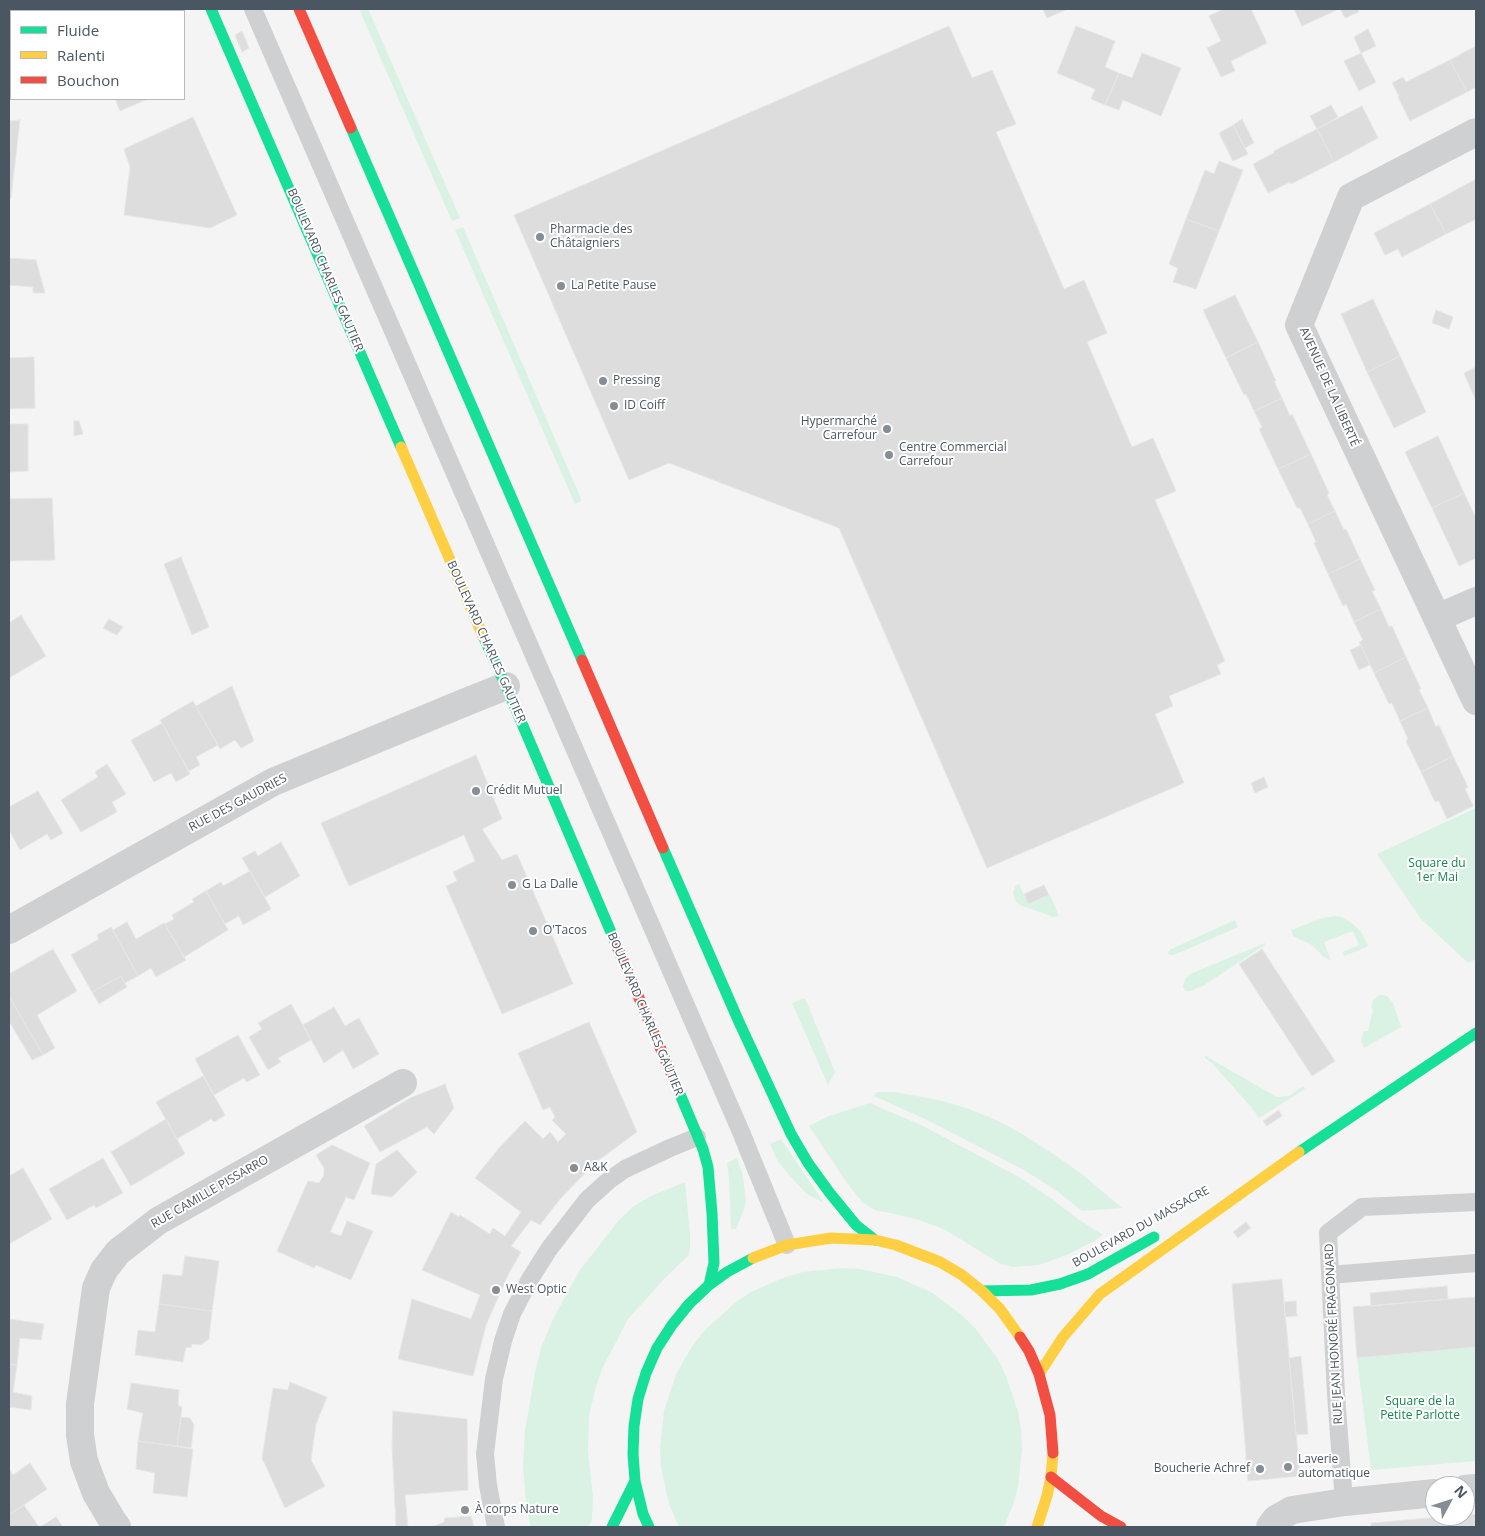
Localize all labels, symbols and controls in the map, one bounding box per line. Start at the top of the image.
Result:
legend [10,10,185,100]
text: Fluide [57,20,99,40]
text: Ralenti [57,45,105,65]
text: Bouchon [57,70,120,90]
street label: BOULEVARD CHARLES GAUTIER [284,186,366,354]
place label: Pharmacie des Châtaigniers [550,223,632,251]
marker: Pharmacie des Châtaigniers [534,231,546,243]
place label: La Petite Pause [571,279,656,293]
marker: La Petite Pause [555,280,567,292]
street label: AVENUE DE LA LIBERTÉ [1296,325,1362,449]
place label: Pressing [613,374,660,388]
marker: Pressing [597,375,609,387]
place label: ID Coiff [624,399,665,413]
marker: ID Coiff [608,400,620,412]
place label: Hypermarché Carrefour [801,415,877,443]
marker: Hypermarché Carrefour [881,423,893,435]
place label: Centre Commercial Carrefour [899,441,1007,469]
marker: Centre Commercial Carrefour [883,449,895,461]
street label: BOULEVARD CHARLES GAUTIER [444,559,528,725]
street label: RUE DES GAUDRIES [187,771,289,835]
place label: Crédit Mutuel [486,784,563,798]
marker: Crédit Mutuel [470,785,482,797]
park label: Square du 1er Mai [1408,857,1466,885]
place label: G La Dalle [522,878,578,892]
marker: G La Dalle [506,879,518,891]
place label: O'Tacos [543,924,587,938]
marker: O'Tacos [527,925,539,937]
street label: BOULEVARD CHARLES GAUTIER [604,930,686,1098]
street label: RUE CAMILLE PISSARRO [149,1153,271,1231]
place label: A&K [584,1161,608,1175]
marker: A&K [568,1162,580,1174]
street label: BOULEVARD DU MASSACRE [1070,1183,1212,1271]
street label: RUE JEAN HONORÉ FRAGONARD [1322,1243,1346,1425]
place label: West Optic [506,1283,567,1297]
marker: West Optic [490,1284,502,1296]
park label: Square de la Petite Parlotte [1380,1395,1460,1423]
place label: Laverie automatique [1298,1453,1370,1481]
marker: Laverie automatique [1282,1461,1294,1473]
place label: Boucherie Achref [1154,1462,1250,1476]
marker: Boucherie Achref [1254,1463,1266,1475]
north arrow [1425,1476,1475,1526]
text: N [1450,1481,1472,1502]
place label: À corps Nature [475,1503,559,1517]
marker: À corps Nature [459,1504,471,1516]

